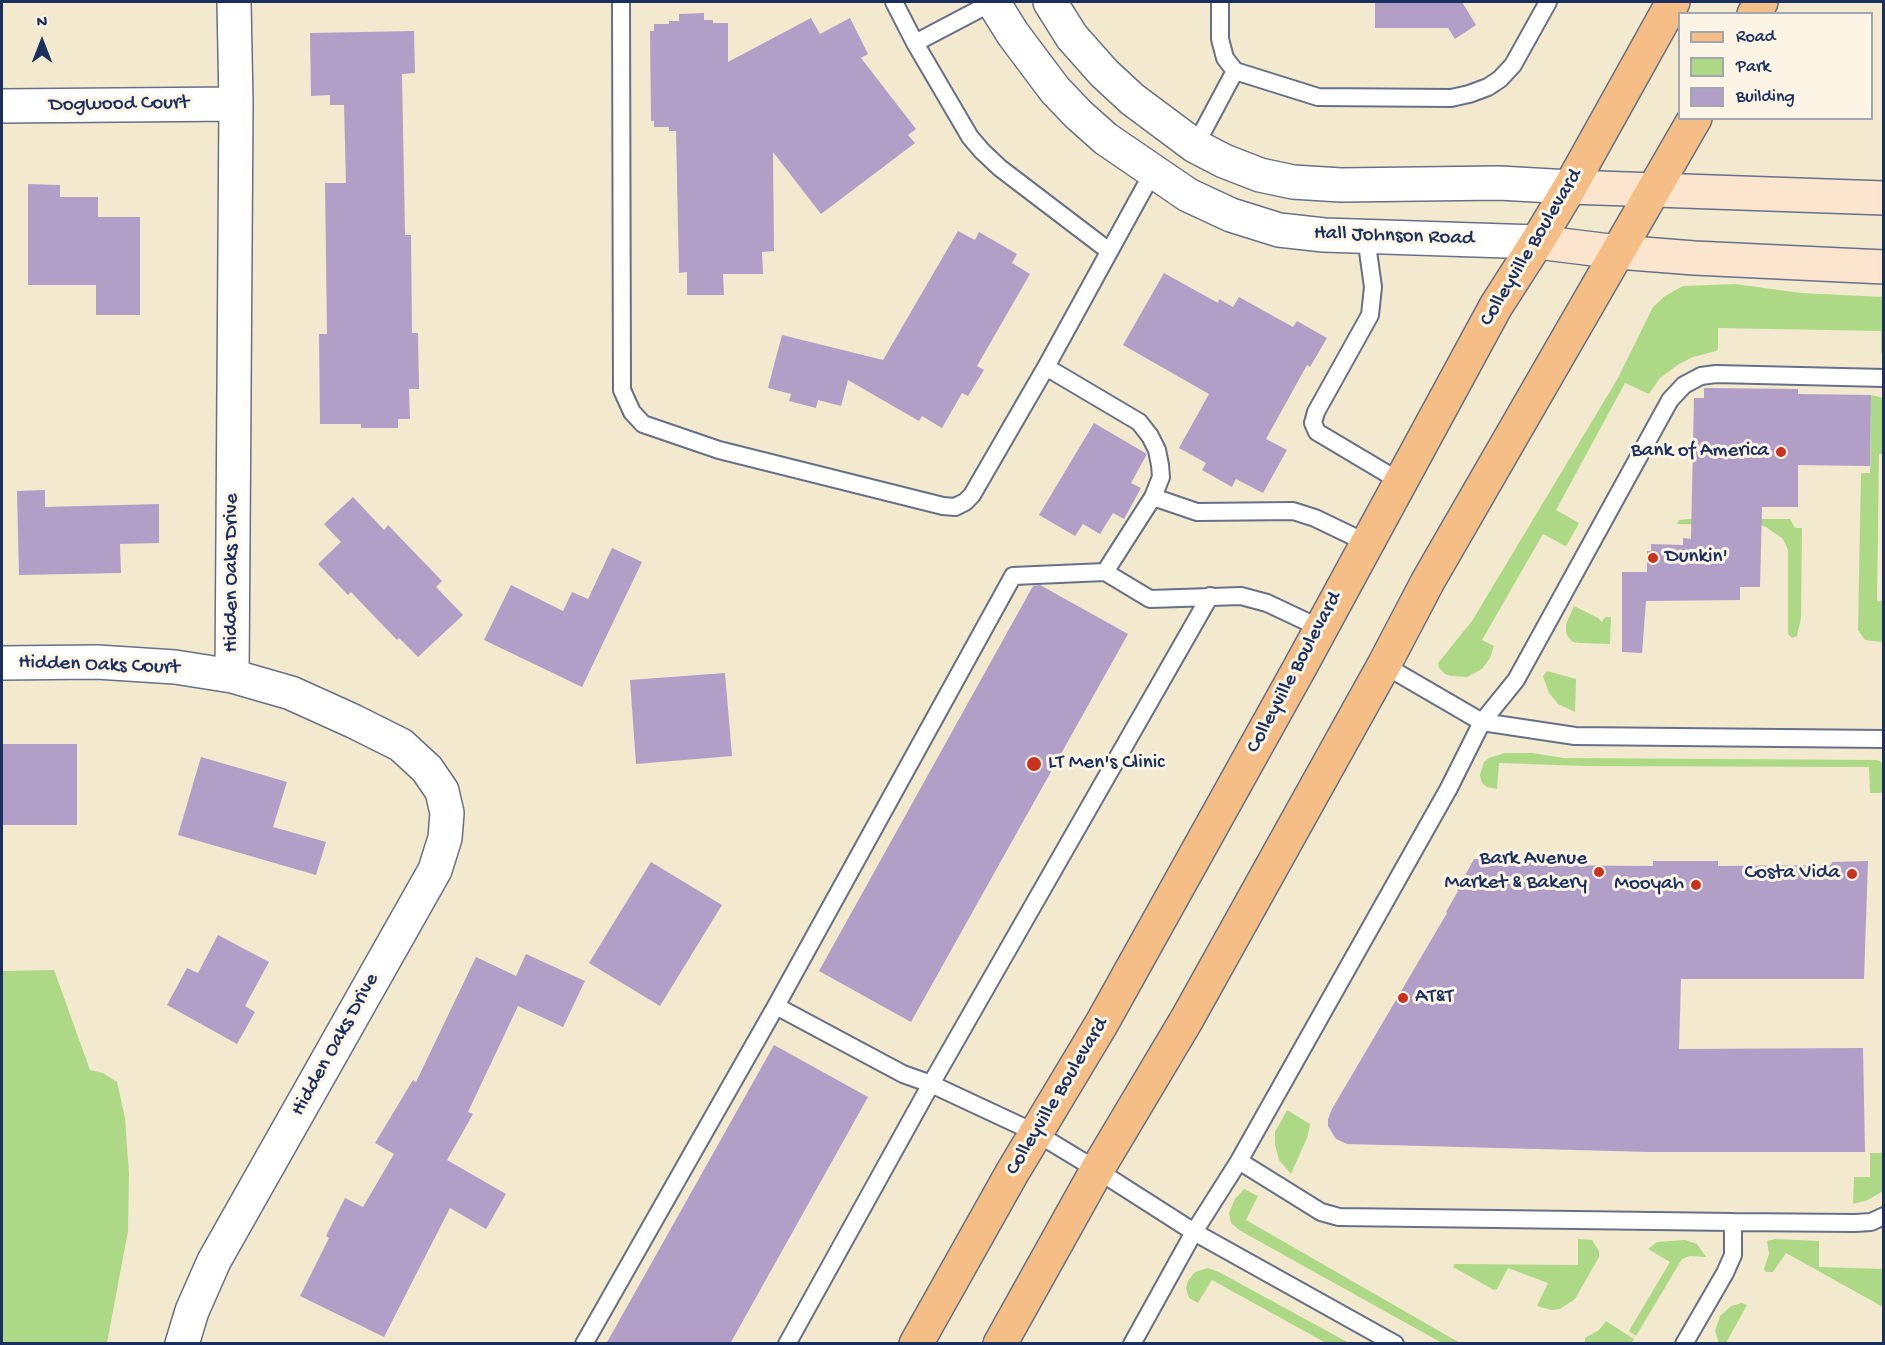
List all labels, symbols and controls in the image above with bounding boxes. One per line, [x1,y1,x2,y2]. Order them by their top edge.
north arrow [12,12,72,72]
legend [1678,12,1873,120]
text: N [37,14,47,33]
text: Road [1736,27,1775,48]
text: Park [1736,57,1770,78]
text: Building [1736,87,1795,108]
street label: Dogwood Court [49,91,189,119]
street label: Colleyville Boulevard [1475,165,1589,331]
street label: Hall Johnson Road [1313,222,1475,252]
place label: Bank of America [1631,439,1769,465]
marker: Bank of America [1774,445,1788,459]
street label: Hidden Oaks Drive [220,493,246,653]
place label: Dunkin' [1665,545,1728,571]
marker: Dunkin' [1646,551,1660,565]
street label: Colleyville Boulevard [1242,588,1348,758]
street label: Hidden Oaks Court [18,651,180,681]
place label: LT Men's Clinic [1048,751,1164,777]
marker: LT Men's Clinic [1025,755,1043,773]
place label: Bark Avenue Market & Bakery [1445,847,1587,897]
place label: Costa Vida [1745,861,1840,887]
marker: Bark Avenue Market & Bakery [1592,865,1606,879]
marker: Costa Vida [1845,867,1859,881]
place label: Mooyah [1614,872,1684,898]
marker: Mooyah [1689,878,1703,892]
street label: Hidden Oaks Drive [286,969,386,1121]
place label: AT&T [1415,985,1453,1011]
marker: AT&T [1396,991,1410,1005]
street label: Colleyville Boulevard [1001,1014,1115,1180]

